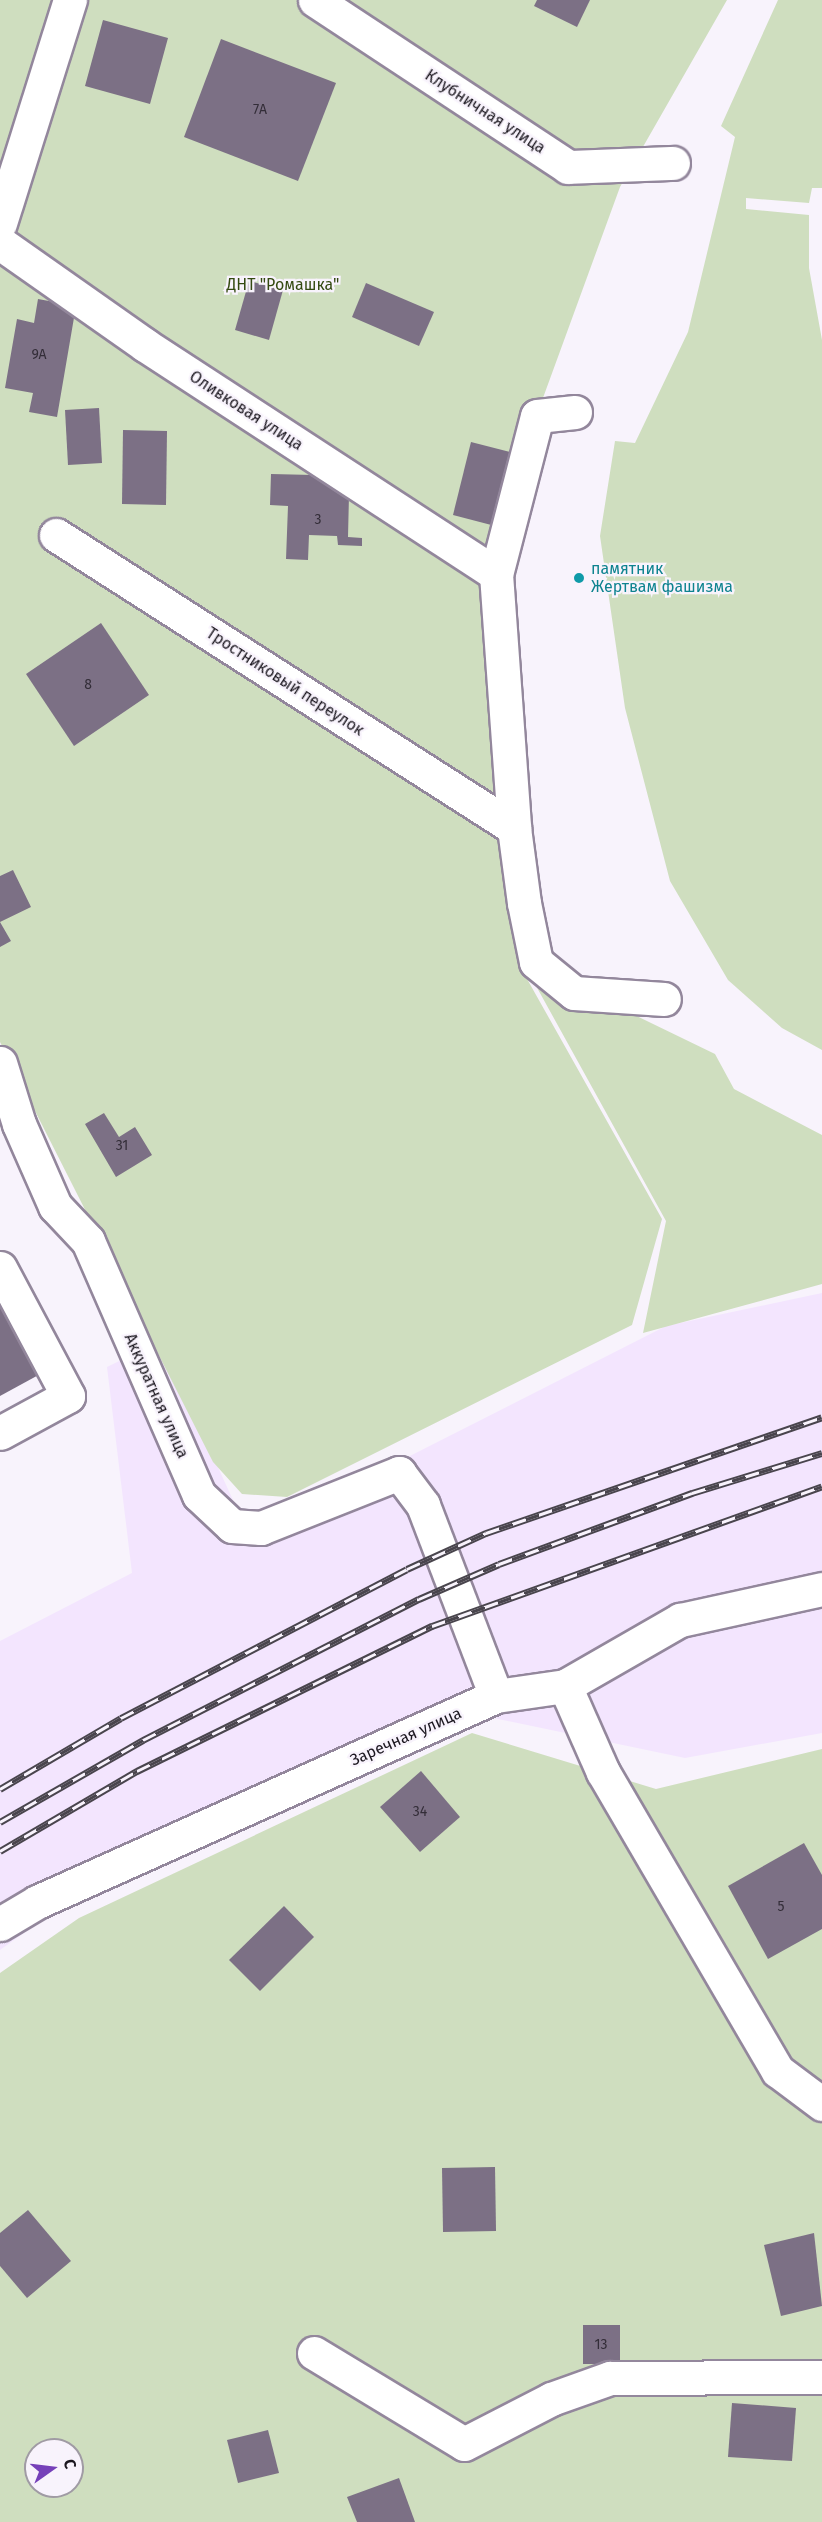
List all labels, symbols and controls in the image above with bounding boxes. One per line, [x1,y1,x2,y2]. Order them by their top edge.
street label: Клубничная улица [421,66,549,158]
house number: 7А [253,102,267,118]
park label: ДНТ "Ромашка" [227,275,339,295]
house number: 9А [31,347,47,363]
street label: Оливковая улица [186,367,306,455]
house number: 3 [315,512,321,528]
place label: памятник Жертвам фашизма [591,559,733,597]
marker: памятник Жертвам фашизма [572,571,586,585]
street label: Тростниковый переулок [203,624,367,740]
house number: 8 [84,677,92,693]
house number: 31 [116,1138,128,1154]
street label: Аккуратная улица [120,1331,192,1461]
street label: Заречная улица [347,1704,465,1770]
house number: 34 [413,1804,427,1820]
house number: 5 [777,1899,785,1915]
house number: 13 [594,2337,608,2353]
north arrow [24,2438,84,2498]
text: С [60,2457,80,2471]

